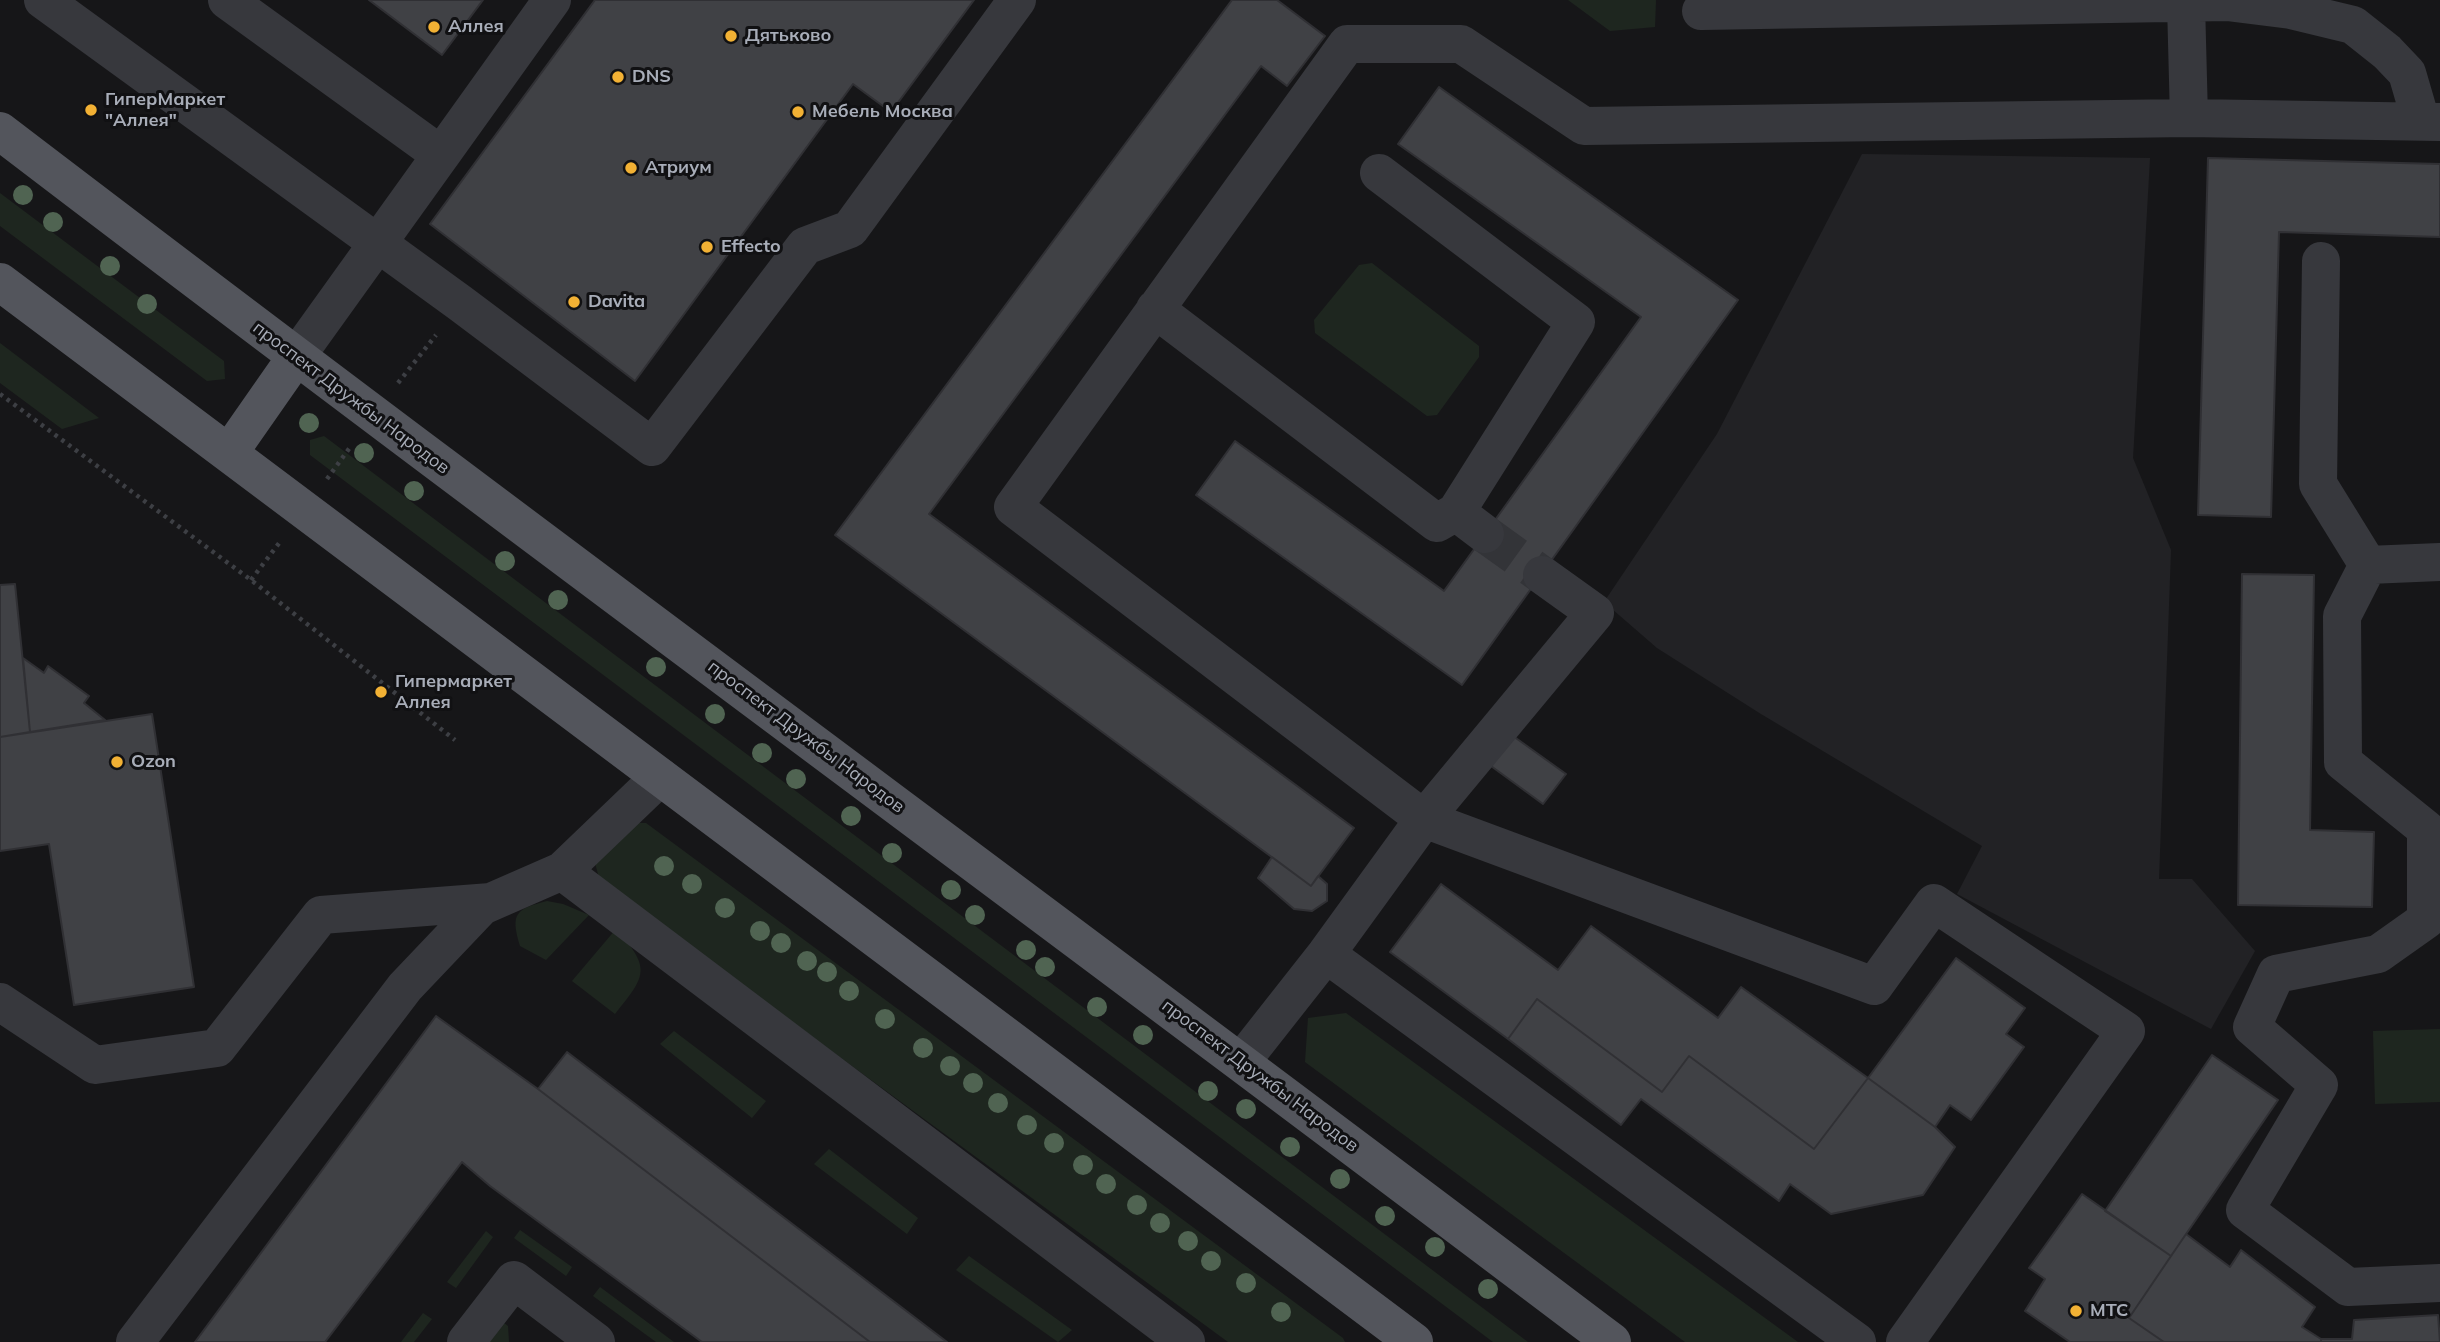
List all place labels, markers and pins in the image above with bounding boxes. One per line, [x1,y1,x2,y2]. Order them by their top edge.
place label: Аллея [448,16,504,38]
marker: Аллея [426,19,442,35]
place label: Дятьково [745,25,831,47]
marker: Дятьково [723,28,739,44]
place label: DNS [632,66,671,88]
marker: DNS [610,69,626,85]
place label: ГиперМаркет "Аллея" [105,89,225,132]
place label: Мебель Москва [812,101,953,123]
marker: ГиперМаркет "Аллея" [83,102,99,118]
marker: Мебель Москва [790,104,806,120]
place label: Атриум [645,157,712,179]
marker: Атриум [623,160,639,176]
place label: Effecto [721,236,781,258]
marker: Effecto [699,239,715,255]
place label: Davita [588,291,645,313]
marker: Davita [566,294,582,310]
place label: Гипермаркет Аллея [395,671,512,714]
marker: Гипермаркет Аллея [373,684,389,700]
place label: Ozon [131,751,176,773]
marker: Ozon [109,754,125,770]
place label: МТС [2090,1300,2128,1322]
marker: МТС [2068,1303,2084,1319]

